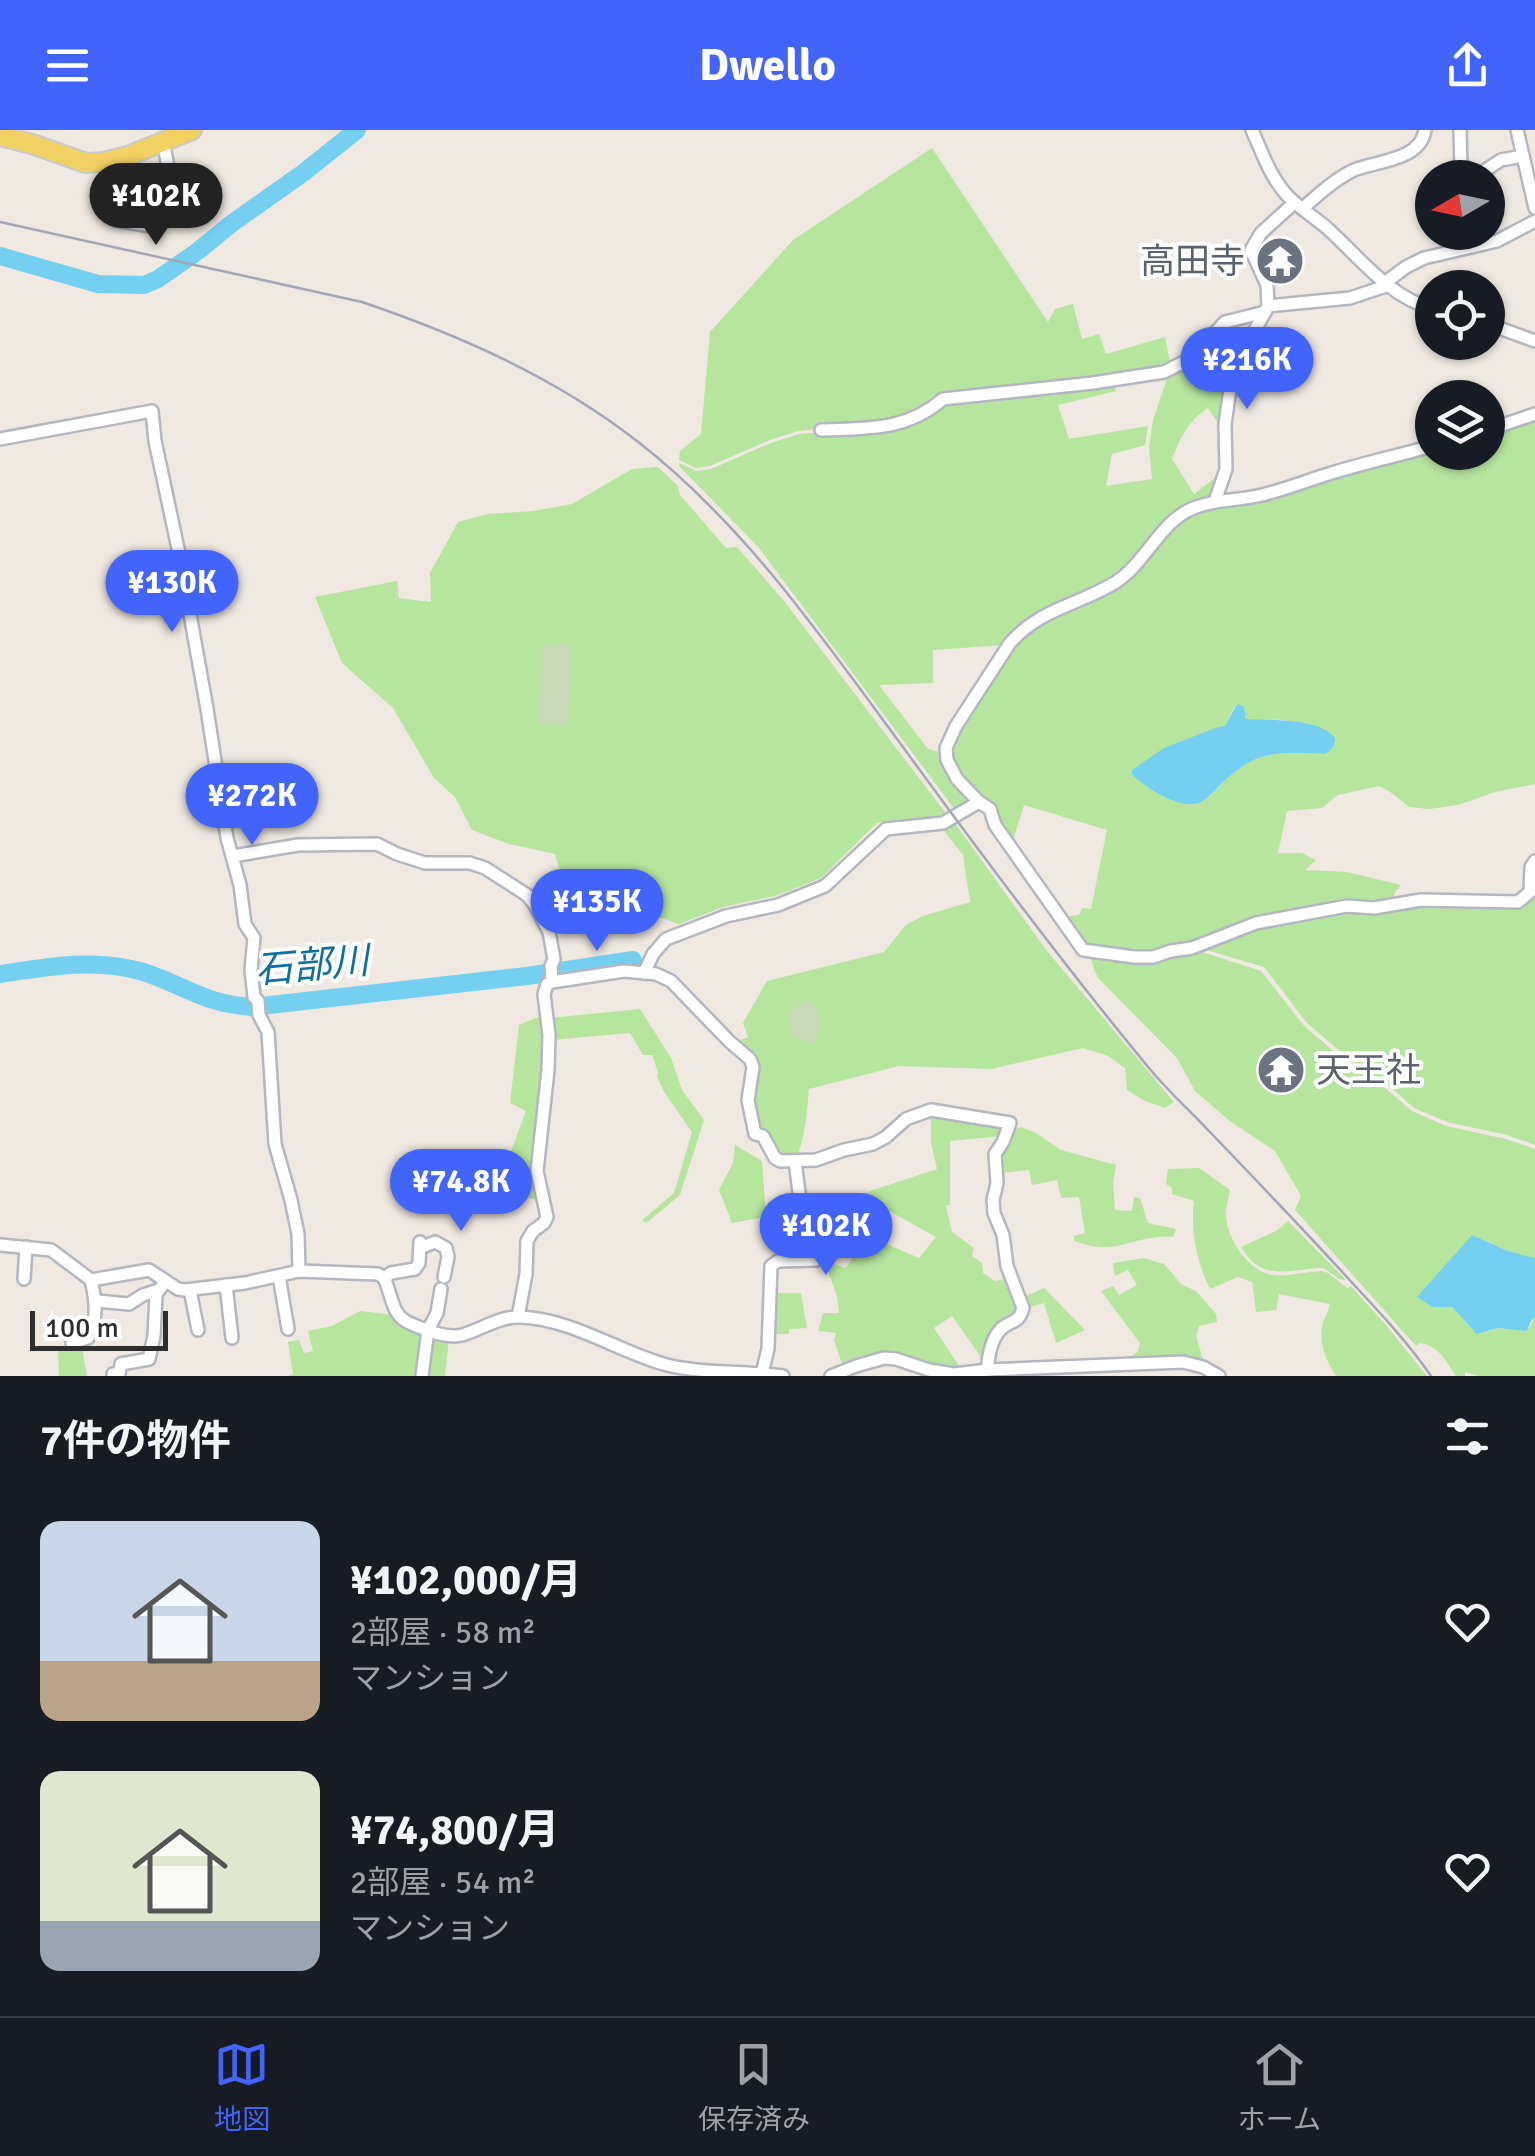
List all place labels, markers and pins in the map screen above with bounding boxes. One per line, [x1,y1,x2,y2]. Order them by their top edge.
pin: ¥102K [86,163,226,248]
temple icon: 高田寺 [1254,235,1306,287]
place label: 高田寺 [1140,240,1245,283]
pin: ¥216K [1177,327,1317,412]
pin: ¥130K [102,550,242,635]
pin: ¥272K [182,763,322,848]
pin: ¥135K [527,869,667,954]
temple icon: 天王社 [1255,1044,1307,1096]
place label: 天王社 [1316,1049,1421,1092]
pin: ¥74.8K [380,1149,542,1234]
pin: ¥102K [756,1193,896,1278]

